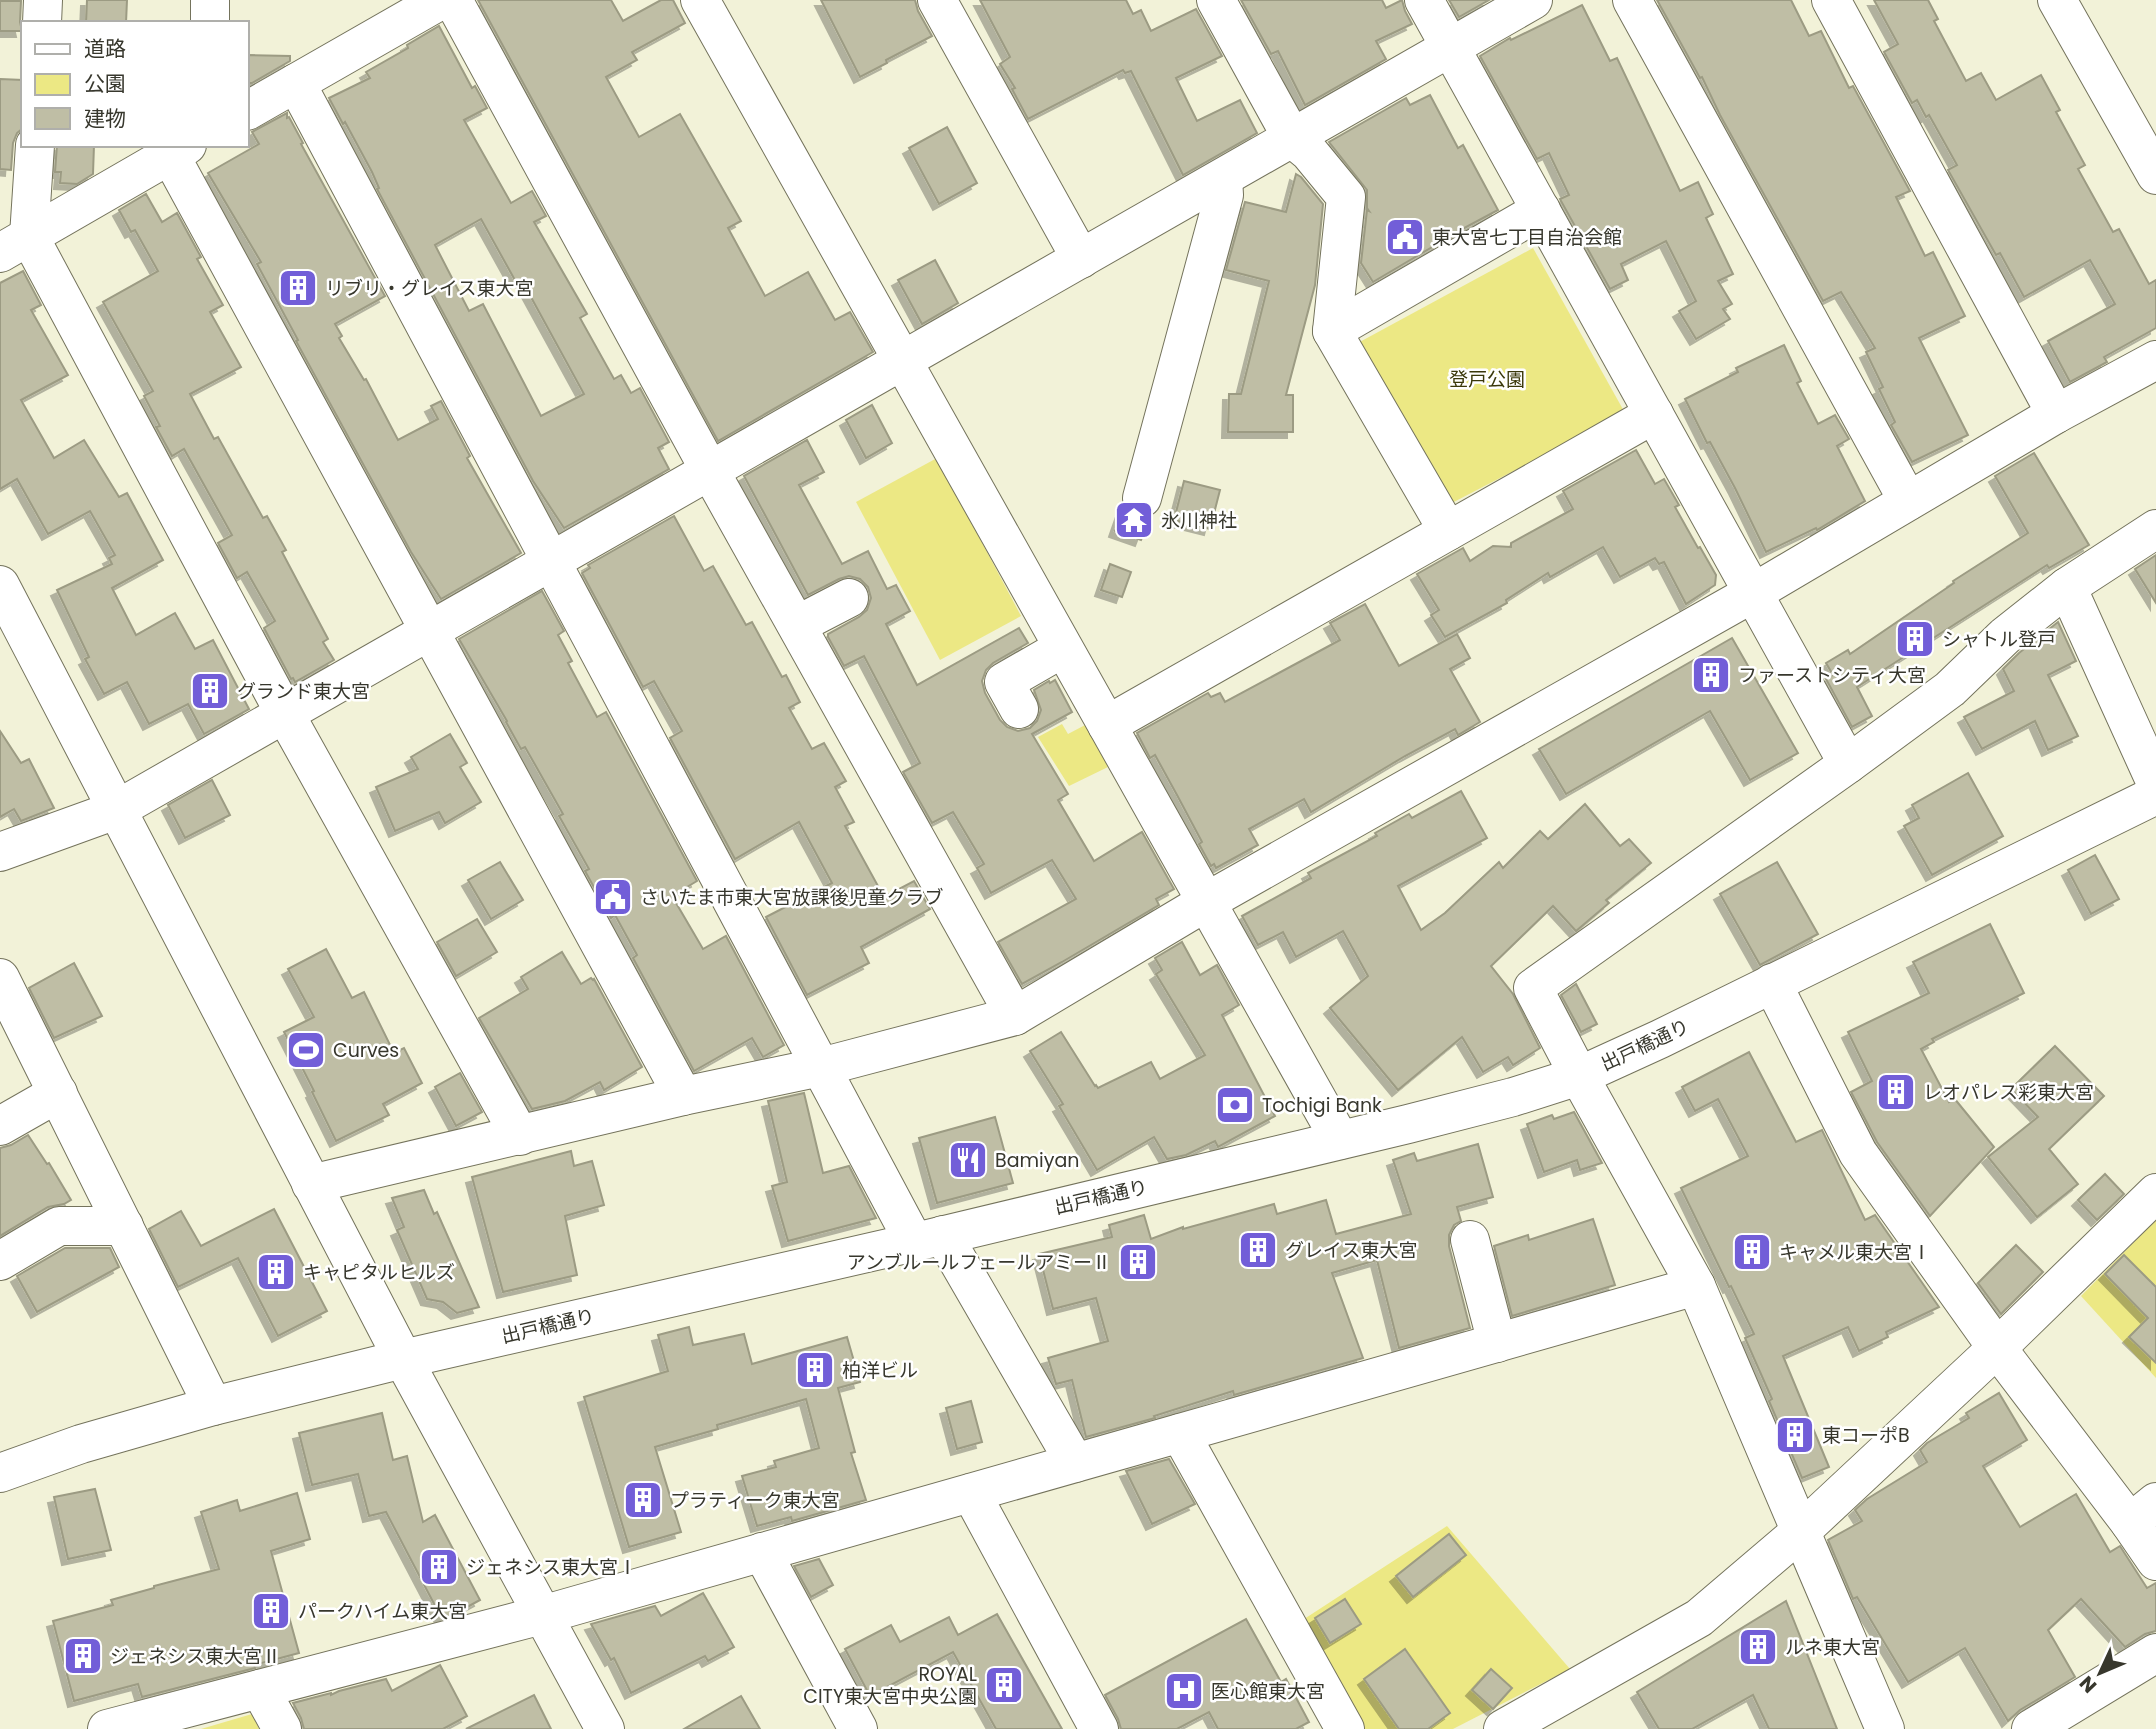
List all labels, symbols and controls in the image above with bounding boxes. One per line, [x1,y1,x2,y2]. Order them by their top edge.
legend [21,21,248,147]
text: 道路 [84,34,126,63]
text: 公園 [84,69,126,98]
text: 建物 [84,104,126,133]
public building icon: 東大宮七丁目自治会館 [1384,216,1426,258]
place label: 東大宮七丁目自治会館 [1432,224,1622,251]
building icon: リブリ・グレイス東大宮 [277,267,319,309]
place label: リブリ・グレイス東大宮 [325,275,533,302]
park label: 登戸公園 [1449,366,1525,393]
temple icon: 氷川神社 [1113,499,1155,541]
place label: 氷川神社 [1161,507,1237,534]
building icon: シャトル登戸 [1894,618,1936,660]
place label: シャトル登戸 [1942,626,2056,653]
building icon: ファーストシティ大宮 [1690,654,1732,696]
place label: ファーストシティ大宮 [1738,662,1926,689]
building icon: グランド東大宮 [189,670,231,712]
place label: グランド東大宮 [237,678,370,705]
public building icon: さいたま市東大宮放課後児童クラブ [592,876,634,918]
place label: さいたま市東大宮放課後児童クラブ [640,884,943,911]
street label: 出戸橋通り [1596,1013,1694,1077]
sports icon: Curves [285,1029,327,1071]
place label: Curves [333,1037,399,1064]
building icon: レオパレス彩東大宮 [1875,1071,1917,1113]
place label: レオパレス彩東大宮 [1923,1079,2094,1106]
bank icon: Tochigi Bank [1214,1084,1256,1126]
place label: Tochigi Bank [1262,1092,1382,1119]
restaurant icon: Bamiyan [947,1139,989,1181]
place label: Bamiyan [995,1147,1079,1174]
street label: 出戸橋通り [1052,1173,1150,1221]
building icon: グレイス東大宮 [1237,1229,1279,1271]
building icon: キャメル東大宮Ⅰ [1731,1231,1773,1273]
place label: グレイス東大宮 [1285,1237,1417,1264]
place label: キャメル東大宮Ⅰ [1779,1239,1931,1266]
building icon: アンブルールフェールアミーⅡ [1117,1241,1159,1283]
place label: アンブルールフェールアミーⅡ [847,1249,1111,1276]
building icon: キャピタルヒルズ [255,1251,297,1293]
place label: キャピタルヒルズ [303,1259,455,1286]
street label: 出戸橋通り [499,1302,597,1350]
building icon: 柏洋ビル [794,1349,836,1391]
place label: 柏洋ビル [842,1357,918,1384]
building icon: 東コーポB [1774,1414,1816,1456]
place label: 東コーポB [1822,1422,1910,1449]
building icon: プラティーク東大宮 [622,1479,664,1521]
place label: プラティーク東大宮 [670,1487,840,1514]
building icon: ジェネシス東大宮Ⅰ [418,1546,460,1588]
place label: ジェネシス東大宮Ⅰ [466,1554,637,1581]
building icon: パークハイム東大宮 [250,1590,292,1632]
place label: パークハイム東大宮 [298,1598,467,1625]
building icon: ルネ東大宮 [1737,1626,1779,1668]
place label: ルネ東大宮 [1785,1634,1880,1661]
building icon: ジェネシス東大宮Ⅱ [62,1635,104,1677]
north arrow [2065,1638,2135,1708]
place label: ジェネシス東大宮Ⅱ [110,1643,281,1670]
place label: ROYAL CITY東大宮中央公園 [803,1661,977,1710]
building icon: ROYAL CITY東大宮中央公園 [983,1664,1025,1706]
hospital icon: 医心館東大宮 [1163,1670,1205,1712]
text: N [2073,1670,2103,1699]
place label: 医心館東大宮 [1211,1678,1325,1705]

